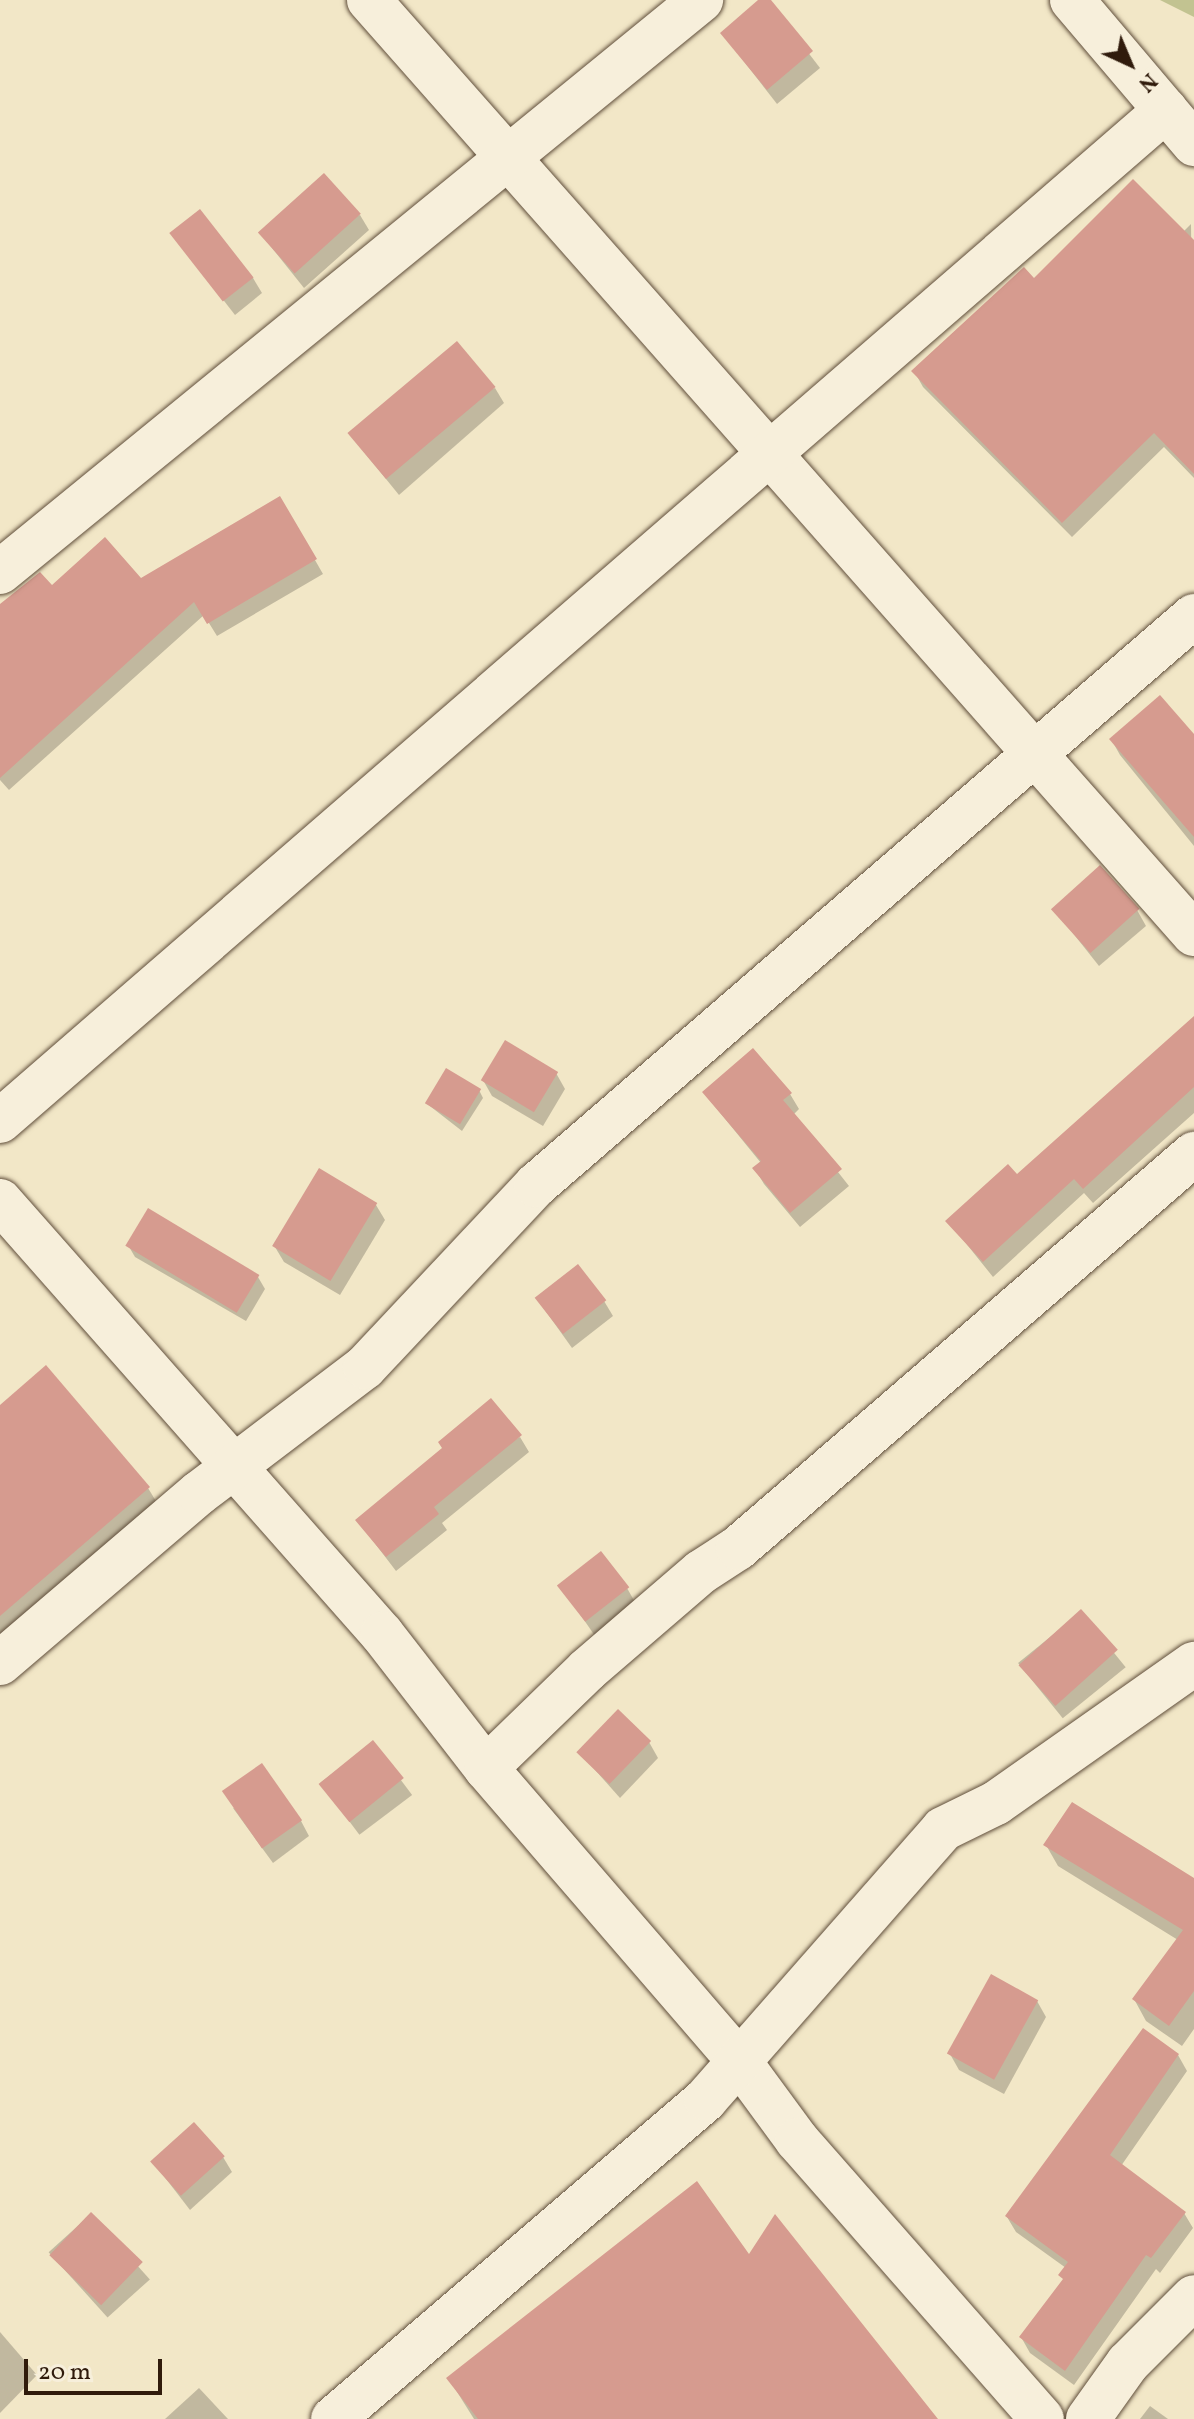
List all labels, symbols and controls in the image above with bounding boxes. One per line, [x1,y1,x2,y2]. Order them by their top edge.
north arrow [1090,24,1170,104]
text: N [1131,65,1164,98]
scale bar [28,2343,166,2393]
text: 20 m [38,2356,91,2390]

